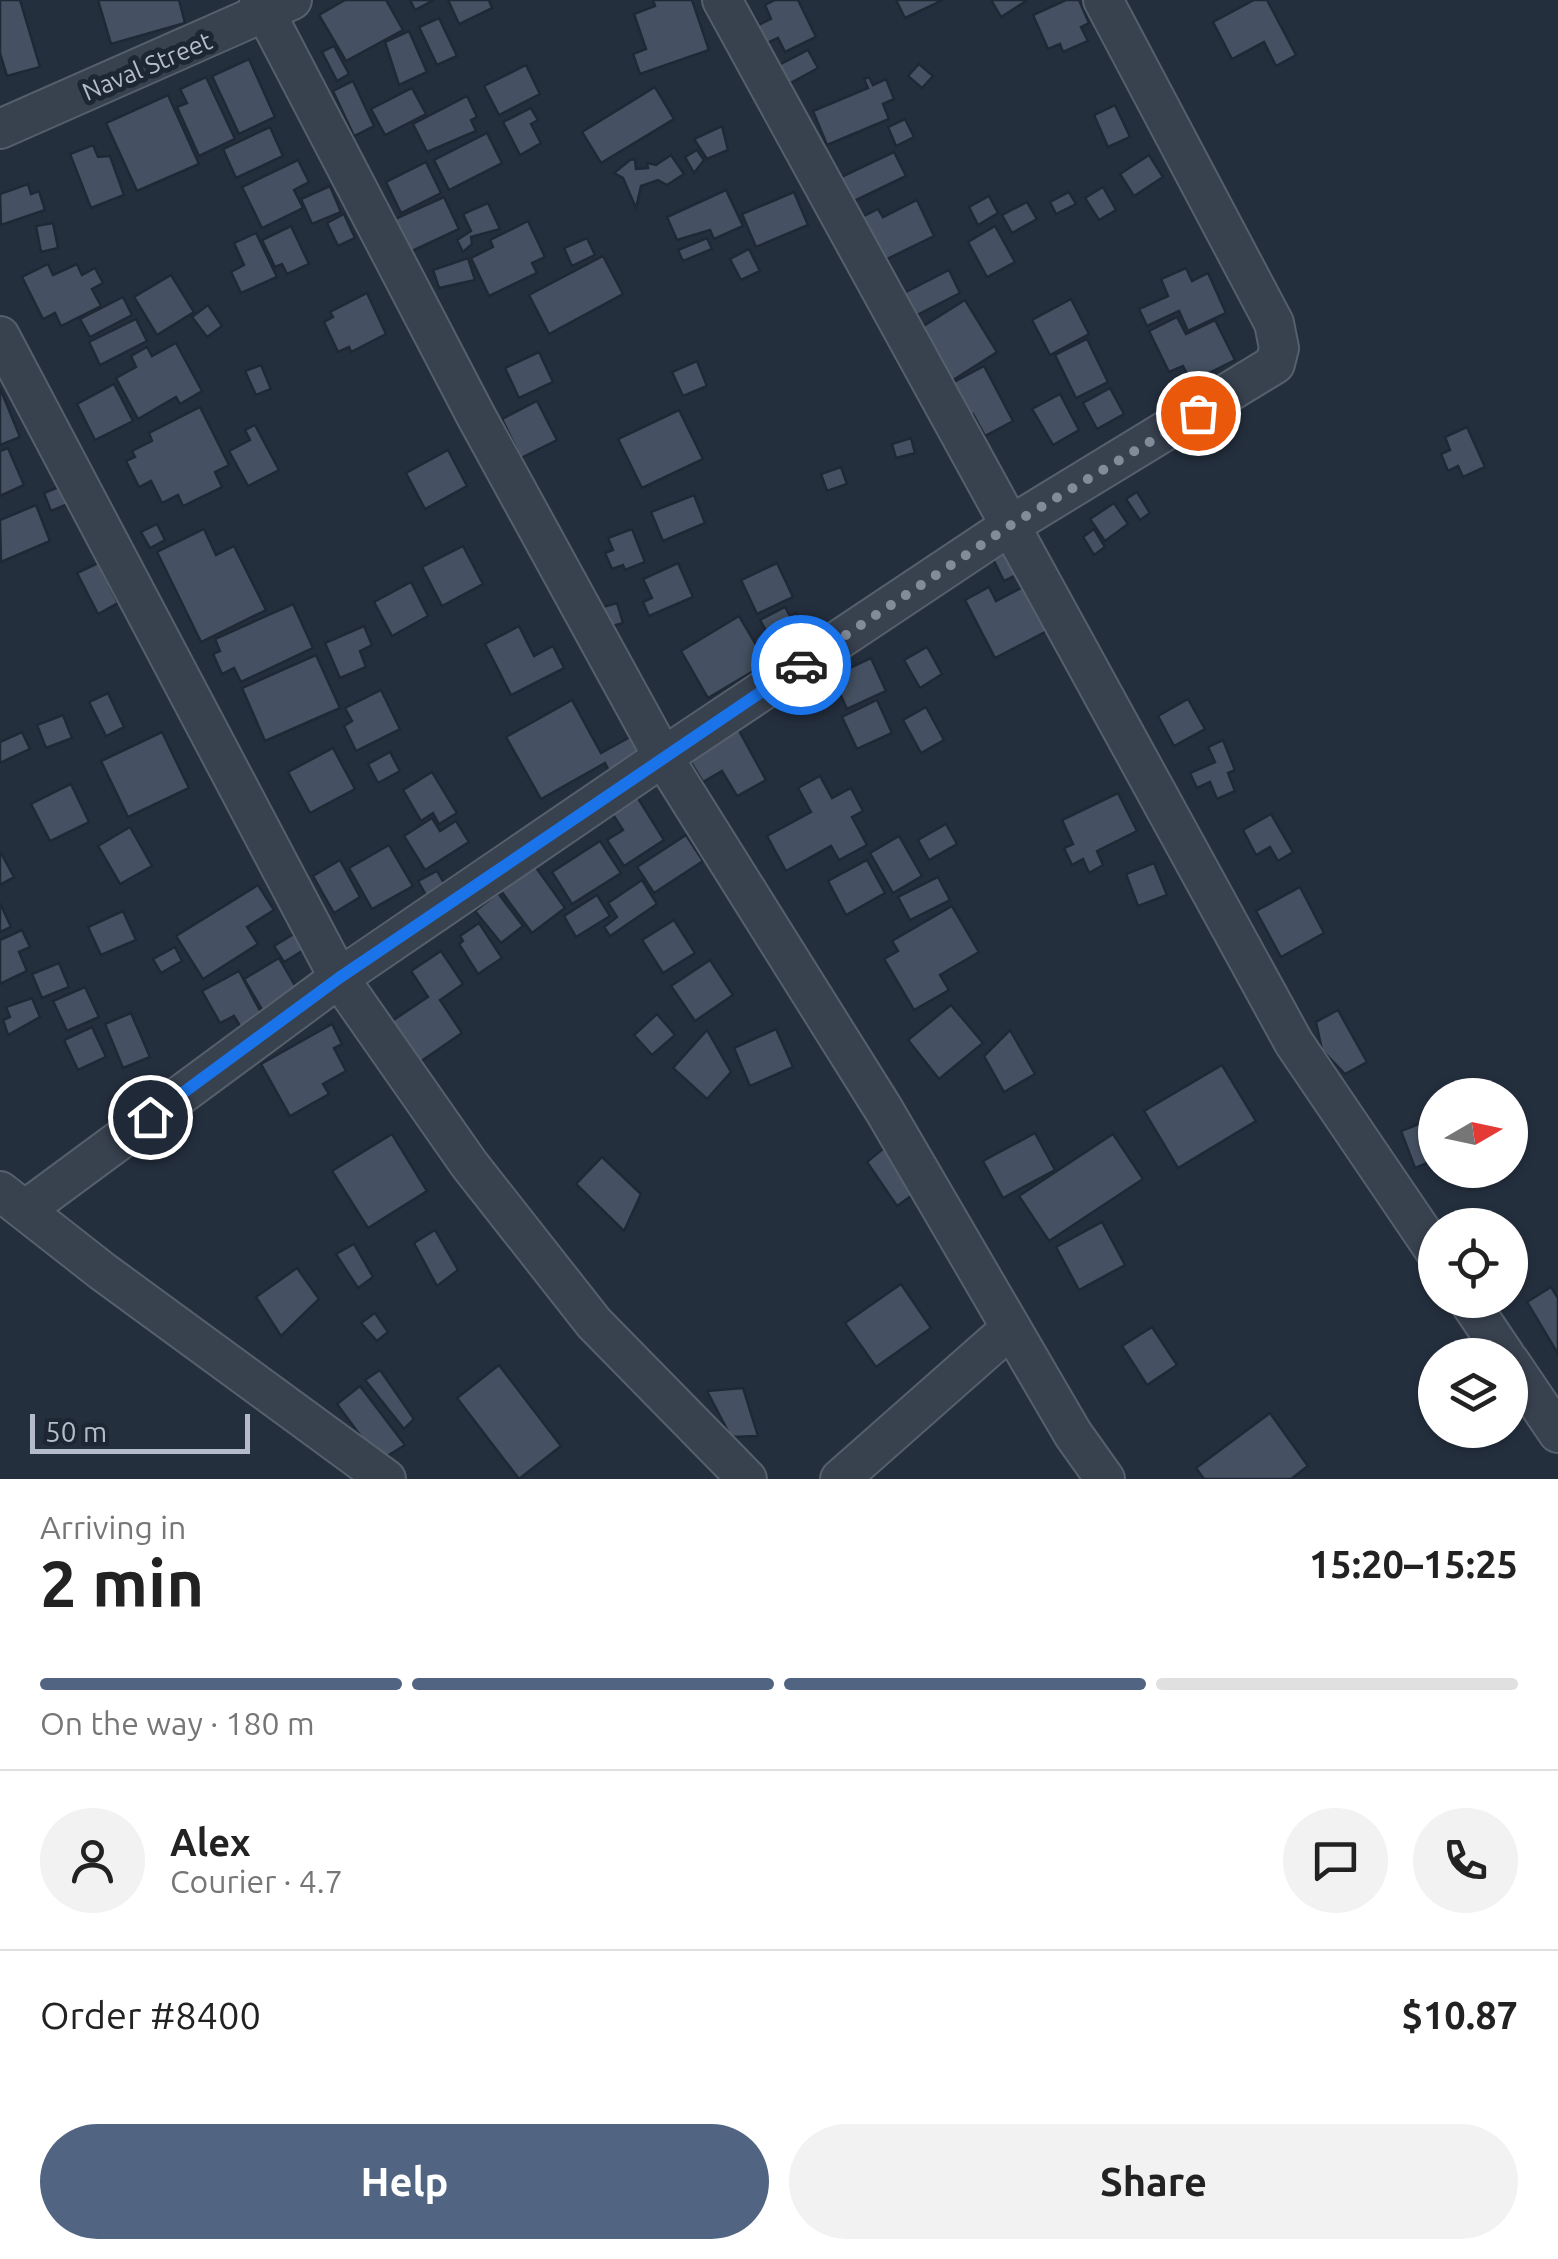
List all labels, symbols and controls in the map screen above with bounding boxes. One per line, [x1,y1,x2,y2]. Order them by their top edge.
street label: Naval Street [78,26,216,106]
pin [1156,371,1241,456]
icon: bag [1171,386,1226,441]
courier [751,615,851,715]
icon: car [774,638,829,693]
pin [108,1075,193,1160]
north arrow [1418,1078,1528,1188]
map controls [1418,1078,1528,1448]
icon: home [123,1090,178,1145]
button: locate [1418,1208,1528,1318]
button: layers [1418,1338,1528,1448]
scale bar [30,1409,250,1454]
text: 50 m [45,1416,107,1447]
text: Arriving in [40,1509,186,1545]
text: 15:20–15:25 [1309,1543,1518,1585]
text: 2 min [40,1546,204,1619]
text: On the way · 180 m [40,1705,315,1741]
button: person [40,1808,145,1913]
button: chat [1283,1808,1388,1913]
button: phone [1413,1808,1518,1913]
text: Alex [170,1821,251,1863]
text: Courier · 4.7 [170,1863,343,1899]
text: Order #8400 [40,1994,261,2036]
text: $10.87 [1401,1994,1518,2036]
button: Help [40,2124,769,2239]
button: Share [789,2124,1518,2239]

